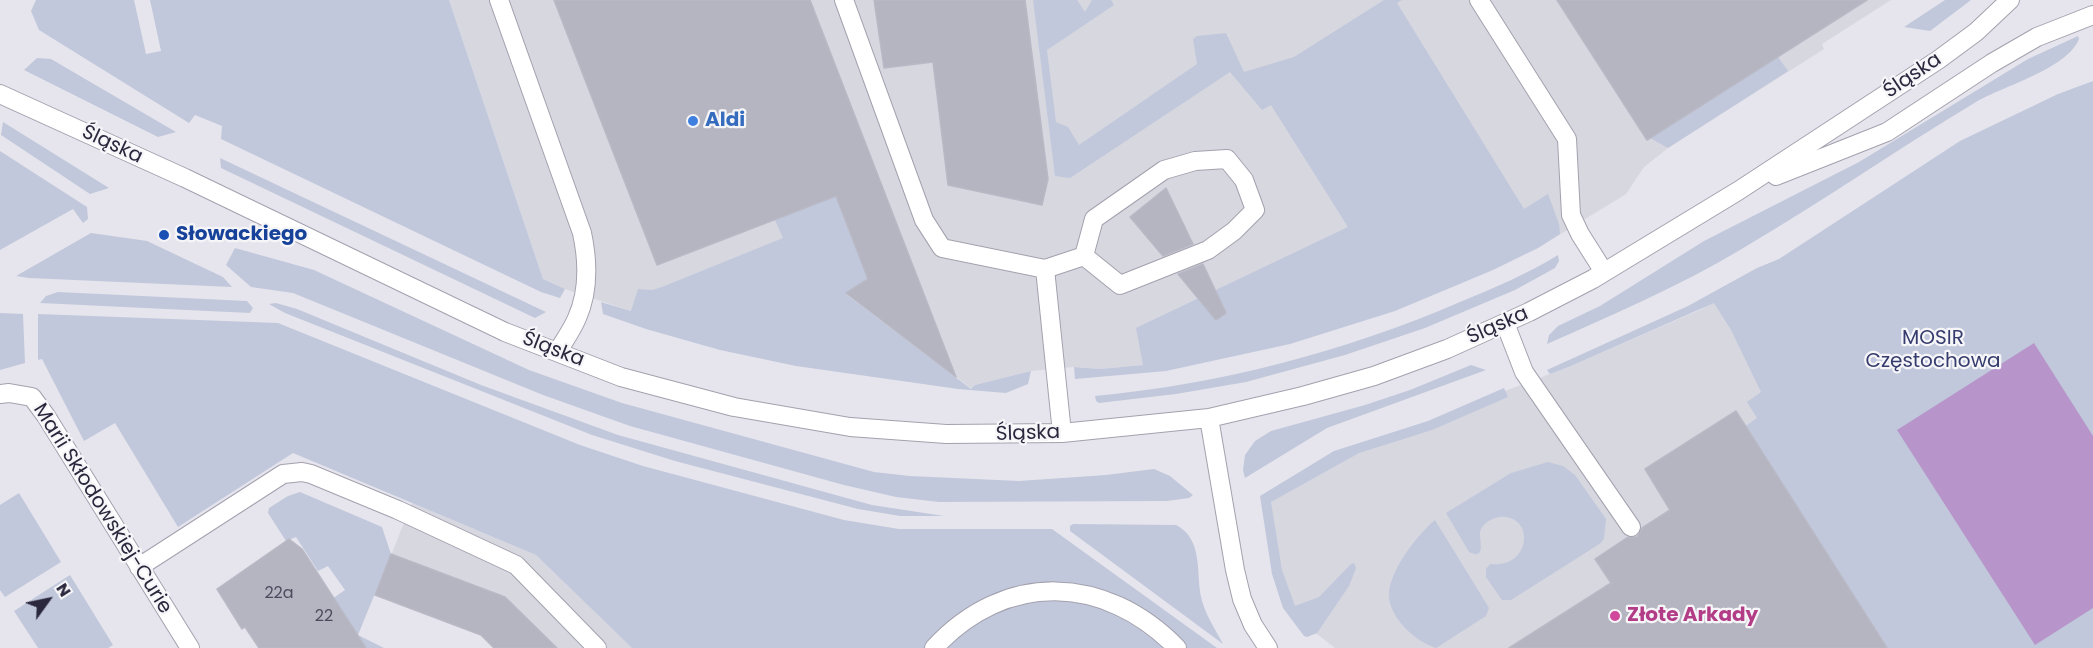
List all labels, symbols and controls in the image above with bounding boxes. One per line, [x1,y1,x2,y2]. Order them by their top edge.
street label: Śląska [1880,48,1946,104]
place label: Aldi [705,109,745,133]
marker: Aldi [686,114,700,128]
street label: Śląska [78,121,146,169]
place label: Słowackiego [176,223,307,247]
marker: Słowackiego [157,228,171,242]
street label: Śląska [1464,302,1532,350]
street label: Śląska [519,327,587,373]
park label: MOSIR Częstochowa [1865,327,2001,374]
street label: Marii Skłodowskiej-Curie [27,400,177,618]
street label: Śląska [995,421,1061,447]
north arrow [18,570,78,630]
text: N [51,579,76,601]
house number: 22a [264,584,294,604]
place label: Złote Arkady [1627,604,1758,628]
house number: 22 [315,607,333,627]
marker: Złote Arkady [1608,609,1622,623]

